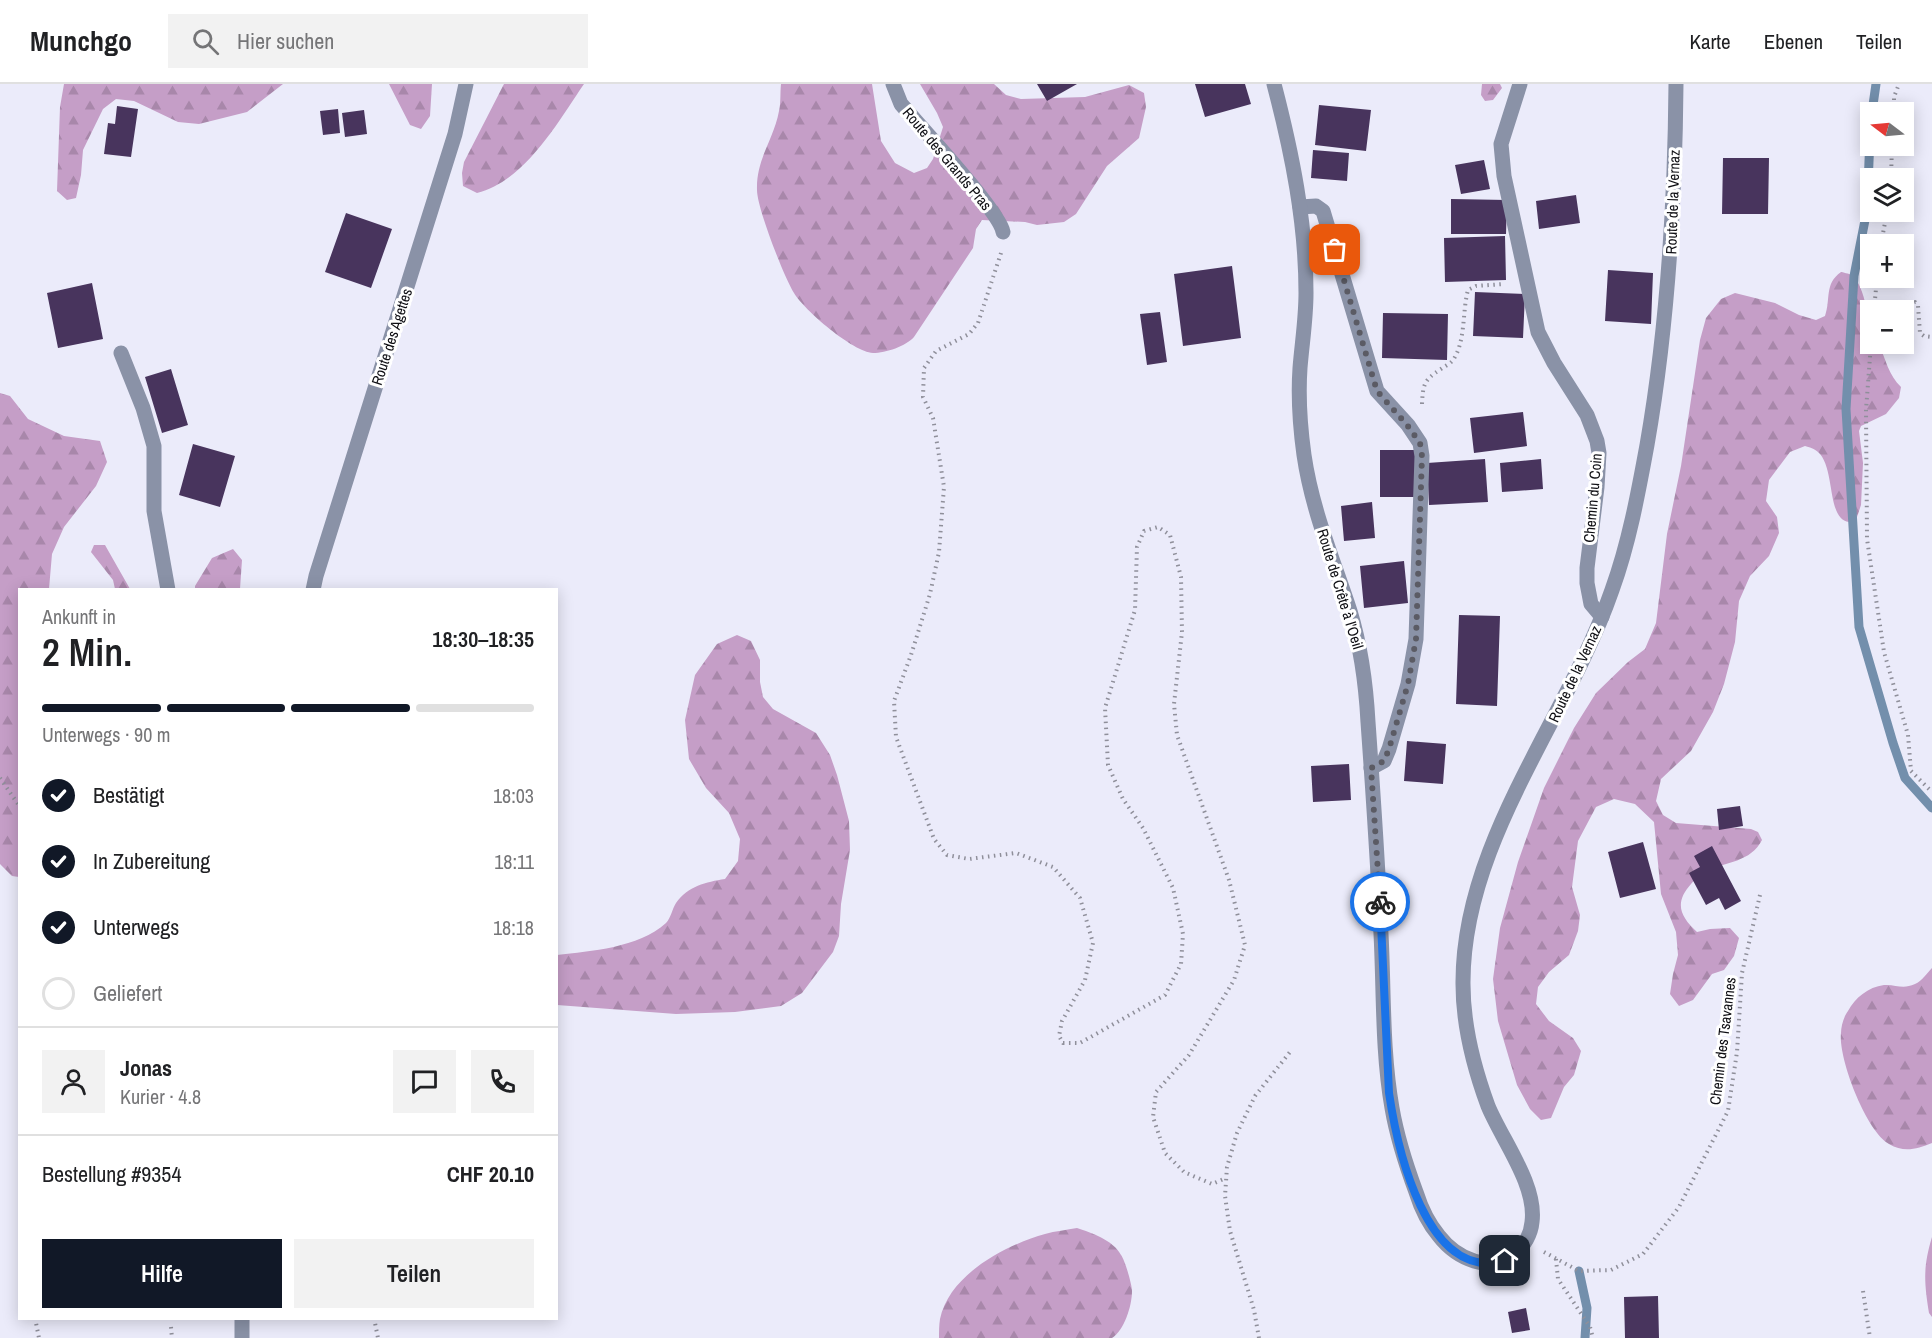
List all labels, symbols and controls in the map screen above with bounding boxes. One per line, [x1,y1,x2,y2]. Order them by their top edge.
search box [168,14,588,68]
text: Munchgo [30,22,132,60]
icon: search [189,25,222,58]
text: Hier suchen [237,26,334,56]
text: Karte [1690,27,1731,56]
text: Ebenen [1764,27,1823,56]
text: Teilen [1856,27,1902,56]
north arrow [1860,102,1914,156]
map controls [1860,102,1914,354]
street label: Route des Grands Pras [898,103,997,215]
street label: Route de la Vernaz [1660,149,1685,255]
button: layers [1860,168,1914,222]
pin [1309,224,1360,275]
icon: bag [1318,233,1351,266]
button: + [1860,234,1914,288]
street label: Route des Agettes [366,286,417,388]
button: − [1860,300,1914,354]
street label: Chemin du Coin [1578,452,1607,543]
street label: Route de Crête à l'Oeil [1312,526,1369,652]
text: Ankunft in [42,603,116,630]
street label: Route de la Vernaz [1543,622,1606,726]
text: 18:30–18:35 [432,624,534,654]
text: 2 Min. [42,626,132,678]
text: Unterwegs · 90 m [42,721,171,748]
icon: check [42,779,75,812]
text: Bestätigt [93,780,164,810]
text: 18:03 [493,782,534,809]
icon: check [42,845,75,878]
text: In Zubereitung [93,846,210,876]
text: 18:11 [494,848,534,875]
courier [1350,872,1410,932]
icon: bike [1364,886,1397,919]
icon: check [42,911,75,944]
text: Unterwegs [93,912,179,942]
text: 18:18 [493,914,534,941]
street label: Chemin des Tsavannes [1704,976,1741,1106]
text: Geliefert [93,978,162,1008]
button: person [42,1050,105,1113]
button: chat [393,1050,456,1113]
button: phone [471,1050,534,1113]
text: Jonas [120,1053,172,1083]
text: Kurier · 4.8 [120,1083,201,1110]
text: Bestellung #9354 [42,1159,181,1189]
text: CHF 20.10 [447,1159,534,1189]
pin [1479,1235,1530,1286]
button: Hilfe [42,1239,282,1308]
button: Teilen [294,1239,534,1308]
icon: home [1488,1244,1521,1277]

